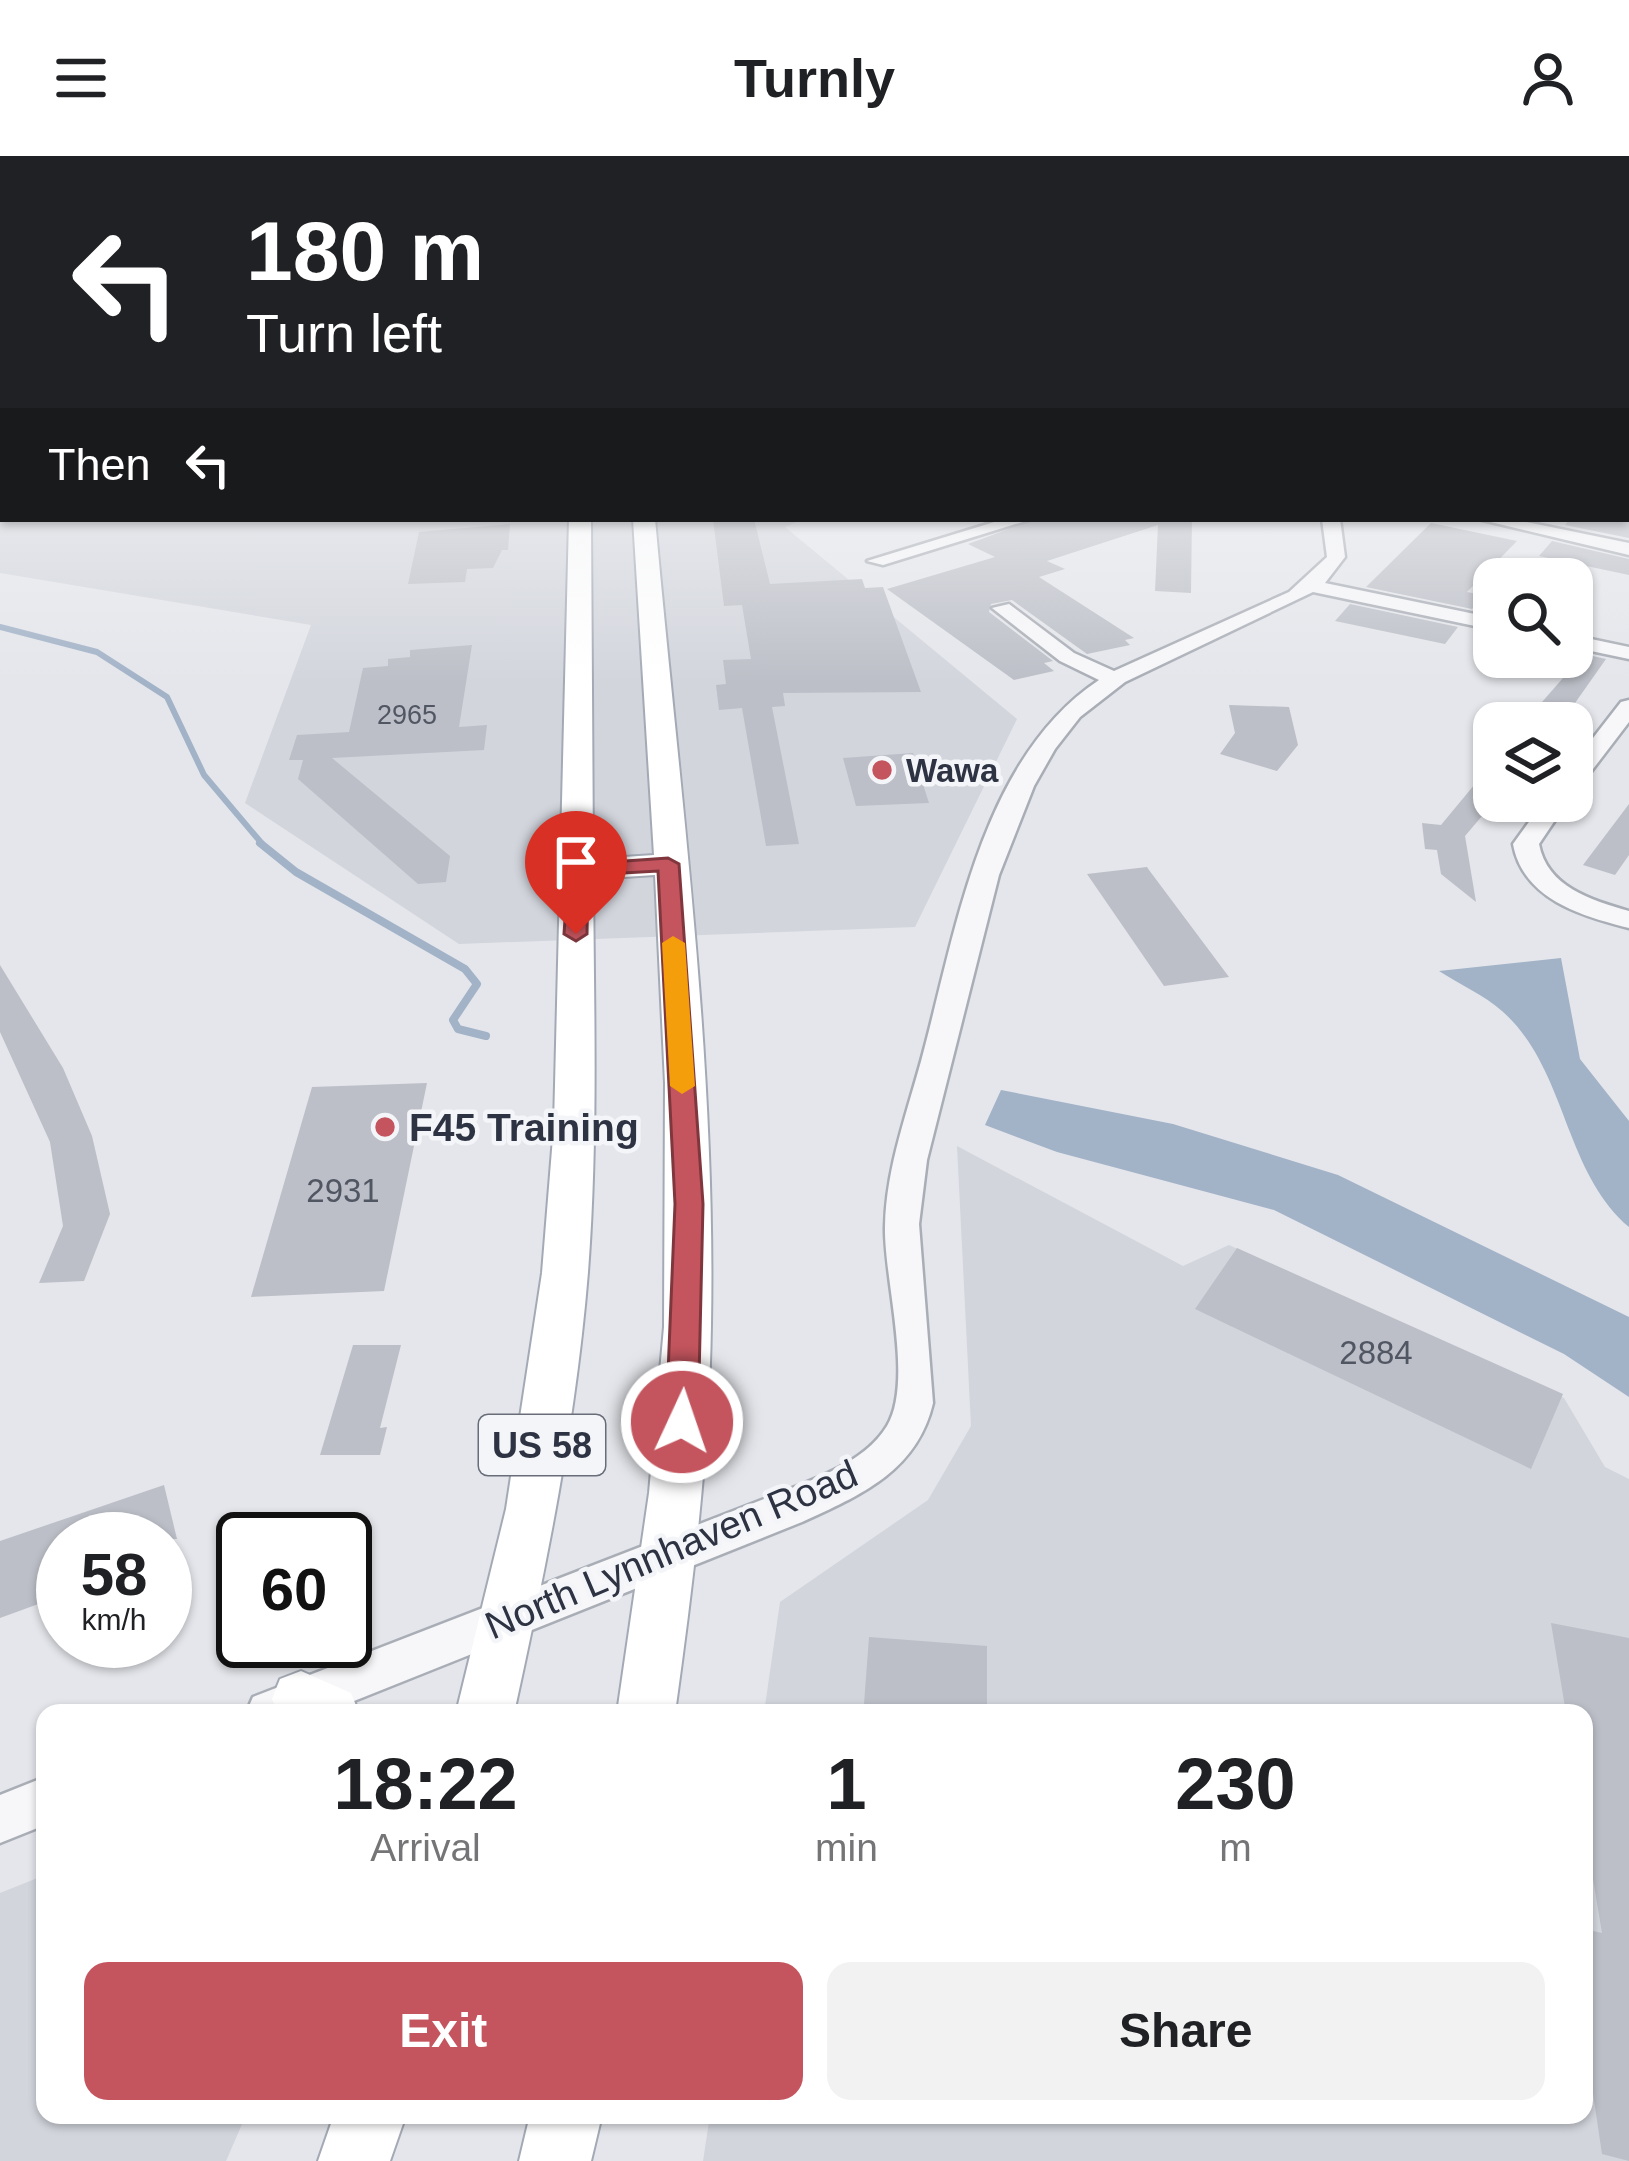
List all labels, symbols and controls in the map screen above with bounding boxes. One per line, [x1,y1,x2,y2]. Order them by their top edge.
icon: menu [48,45,114,111]
icon: person [1515,45,1581,111]
text: Turnly [734,48,895,108]
icon: left [48,204,204,360]
text: 180 m [246,204,484,298]
text: Turn left [246,303,442,363]
icon: left [175,432,241,498]
text: Then [48,439,151,490]
map controls [1473,558,1593,822]
button: search [1473,558,1593,678]
house number: 2965 [377,700,437,730]
button: layers [1473,702,1593,822]
place label: Wawa [906,752,999,789]
marker: Wawa [869,757,895,783]
pin [525,811,627,934]
icon: arrive [543,829,609,895]
place label: F45 Training [409,1106,639,1149]
marker: F45 Training [372,1114,398,1140]
house number: 2931 [306,1172,380,1209]
house number: 2884 [1339,1334,1413,1371]
position arrow [619,1359,745,1485]
road number: US 58 [479,1415,605,1475]
street label: North Lynnhaven Road [479,1452,864,1647]
speed limit sign: 60 [216,1512,372,1668]
text: 58 [81,1541,147,1608]
text: km/h [81,1603,147,1636]
text: 18:22 [333,1744,518,1824]
text: 1 [826,1744,867,1824]
text: 230 [1175,1744,1296,1824]
text: Arrival [370,1826,481,1869]
text: min [815,1826,878,1869]
text: m [1219,1826,1252,1869]
button: Exit [84,1962,803,2100]
button: Share [827,1962,1545,2100]

